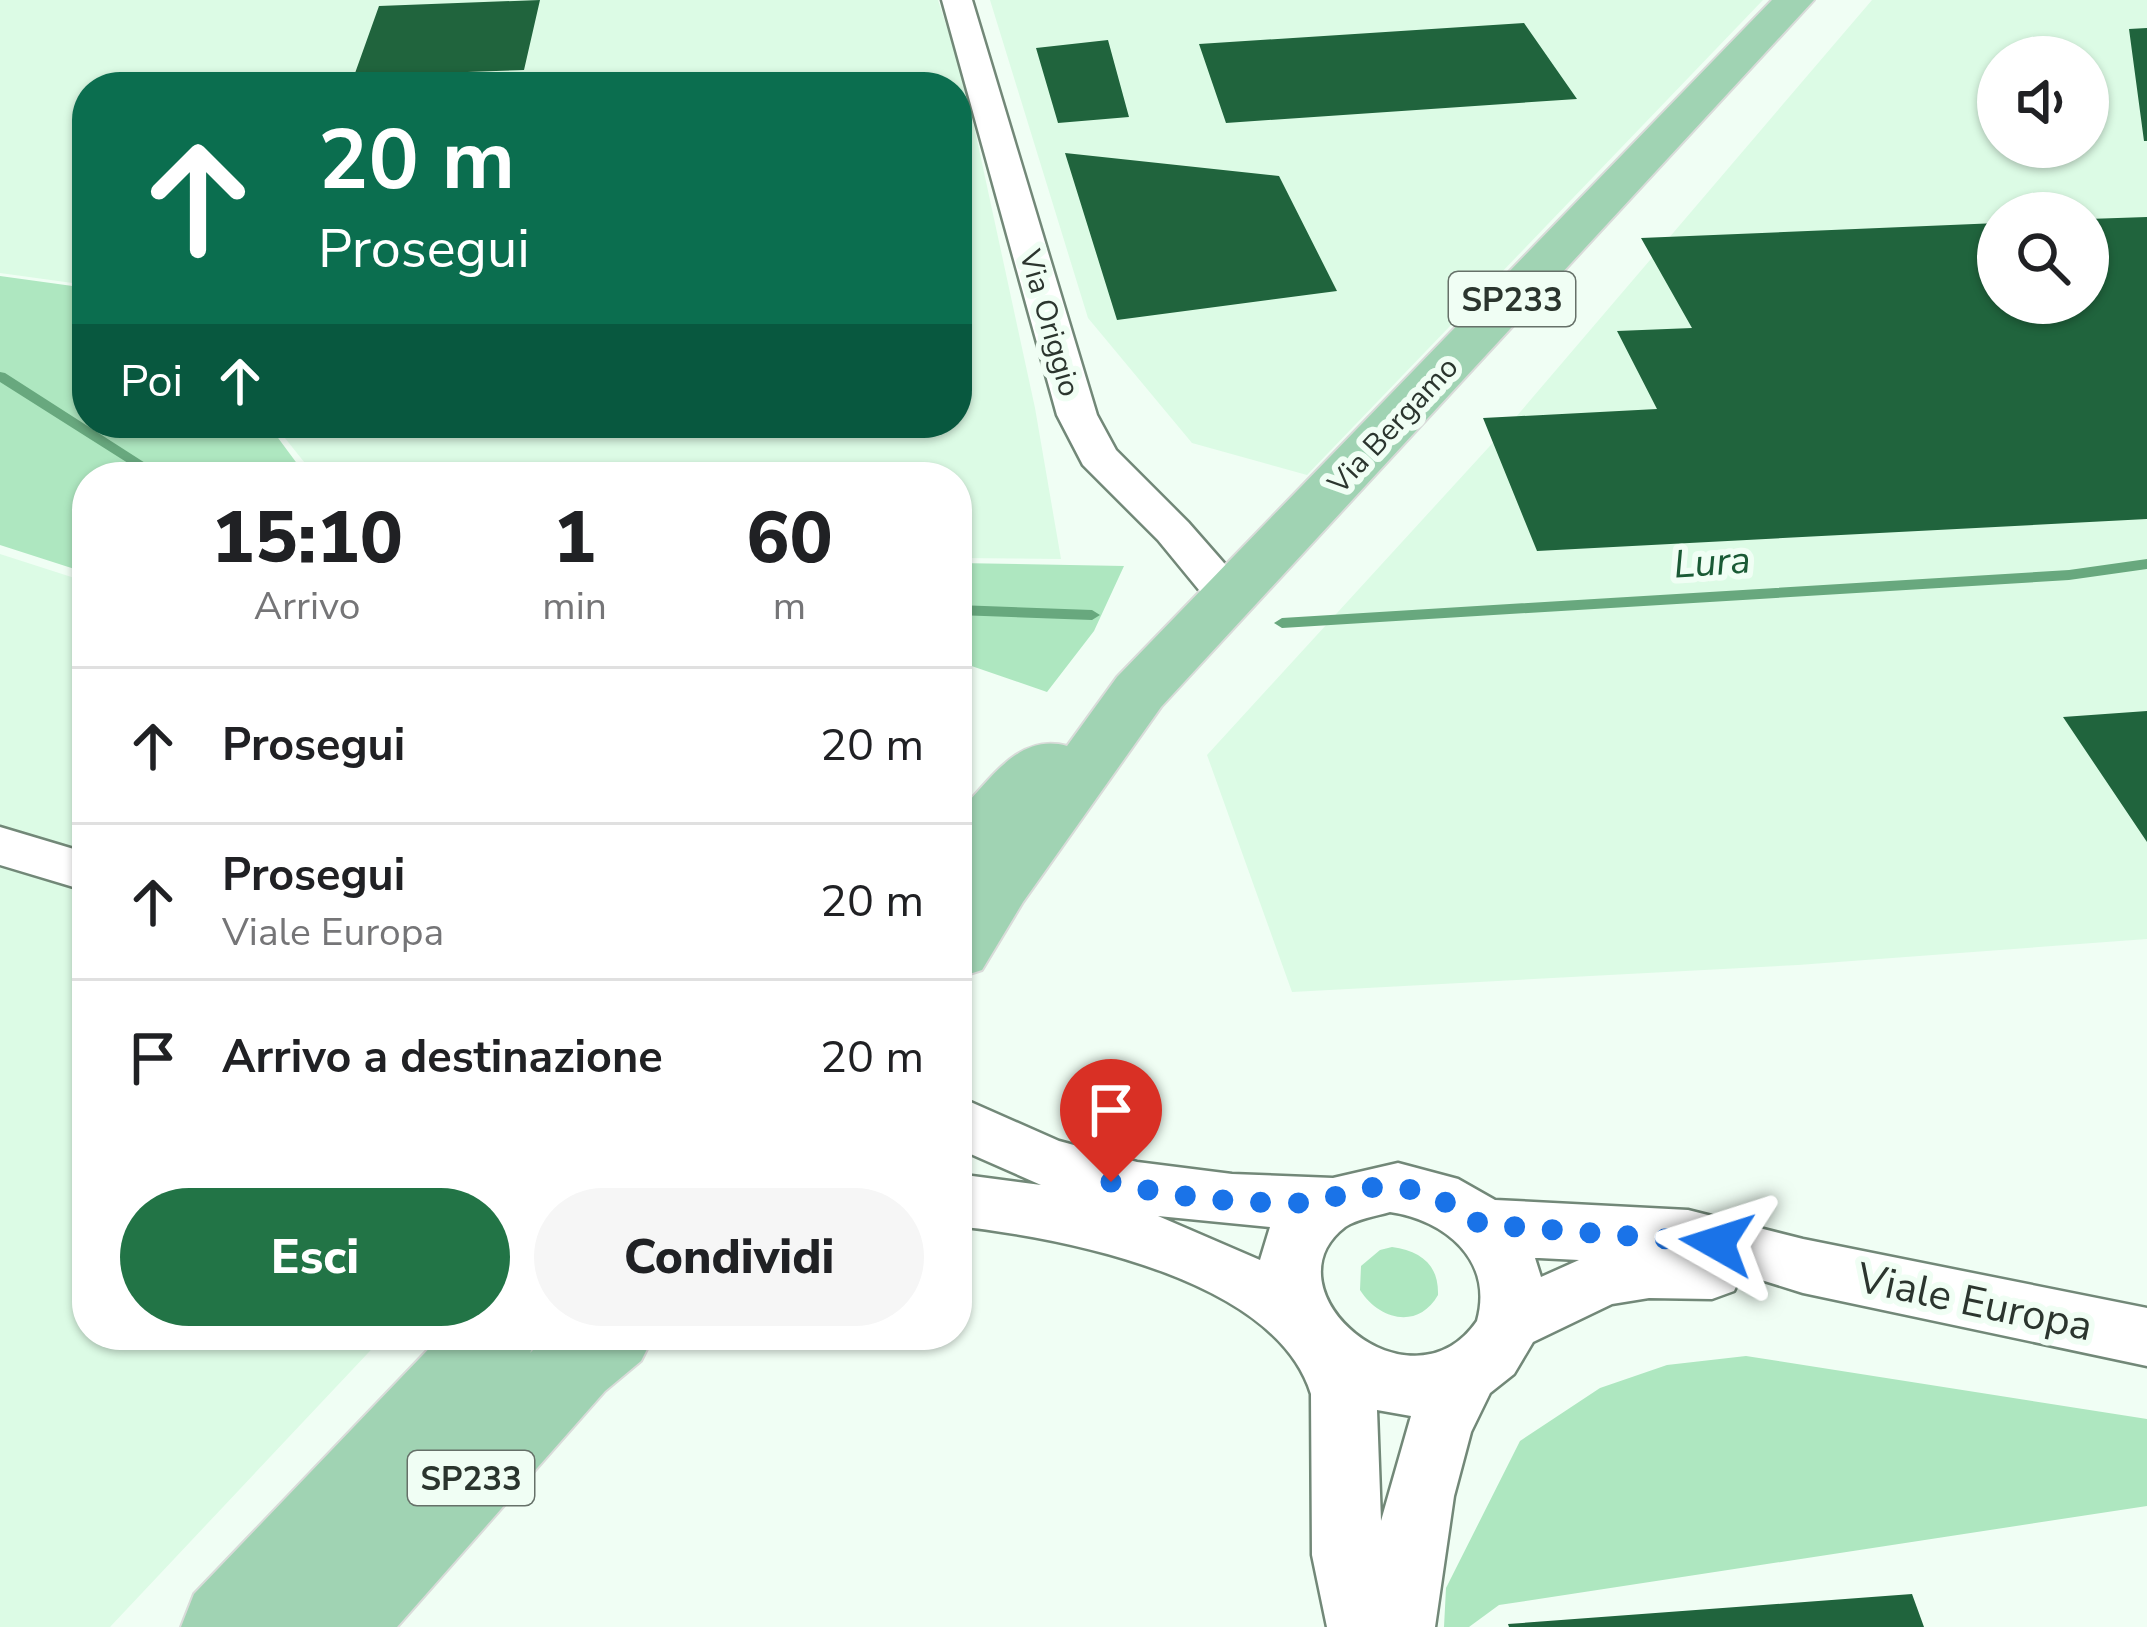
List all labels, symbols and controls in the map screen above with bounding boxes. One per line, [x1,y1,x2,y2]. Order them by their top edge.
map controls [1977,36,2109,324]
button: sound [1977,36,2109,168]
text: 20 m [318,103,515,218]
icon: ahead [120,120,276,276]
button: search [1977,192,2109,324]
text: Prosegui [318,212,530,286]
street label: Via Origgio [1009,244,1090,401]
road number: SP233 [1449,272,1575,326]
icon: ahead [207,348,273,414]
street label: Via Bergamo [1318,348,1468,504]
text: Poi [120,351,183,412]
text: 15:10 [211,489,403,587]
text: 1 [553,489,596,587]
text: 60 [746,489,833,587]
water label: Lura [1672,533,1752,592]
text: Arrivo [254,580,361,633]
text: min [542,580,607,633]
text: m [773,580,806,633]
icon: ahead [120,713,186,779]
text: Prosegui [222,715,405,776]
text: 20 m [820,715,924,776]
text: Prosegui [222,845,405,906]
icon: ahead [120,869,186,935]
text: 20 m [820,871,924,932]
text: Viale Europa [222,906,444,959]
icon: arrive [120,1025,186,1091]
text: Arrivo a destinazione [222,1027,663,1088]
text: 20 m [820,1027,924,1088]
pin [1060,1059,1162,1182]
icon: arrive [1078,1077,1144,1143]
position arrow [1654,1180,1780,1306]
button: Esci [120,1188,510,1326]
button: Condividi [534,1188,924,1326]
street label: Viale Europa [1851,1250,2098,1355]
road number: SP233 [408,1451,534,1505]

